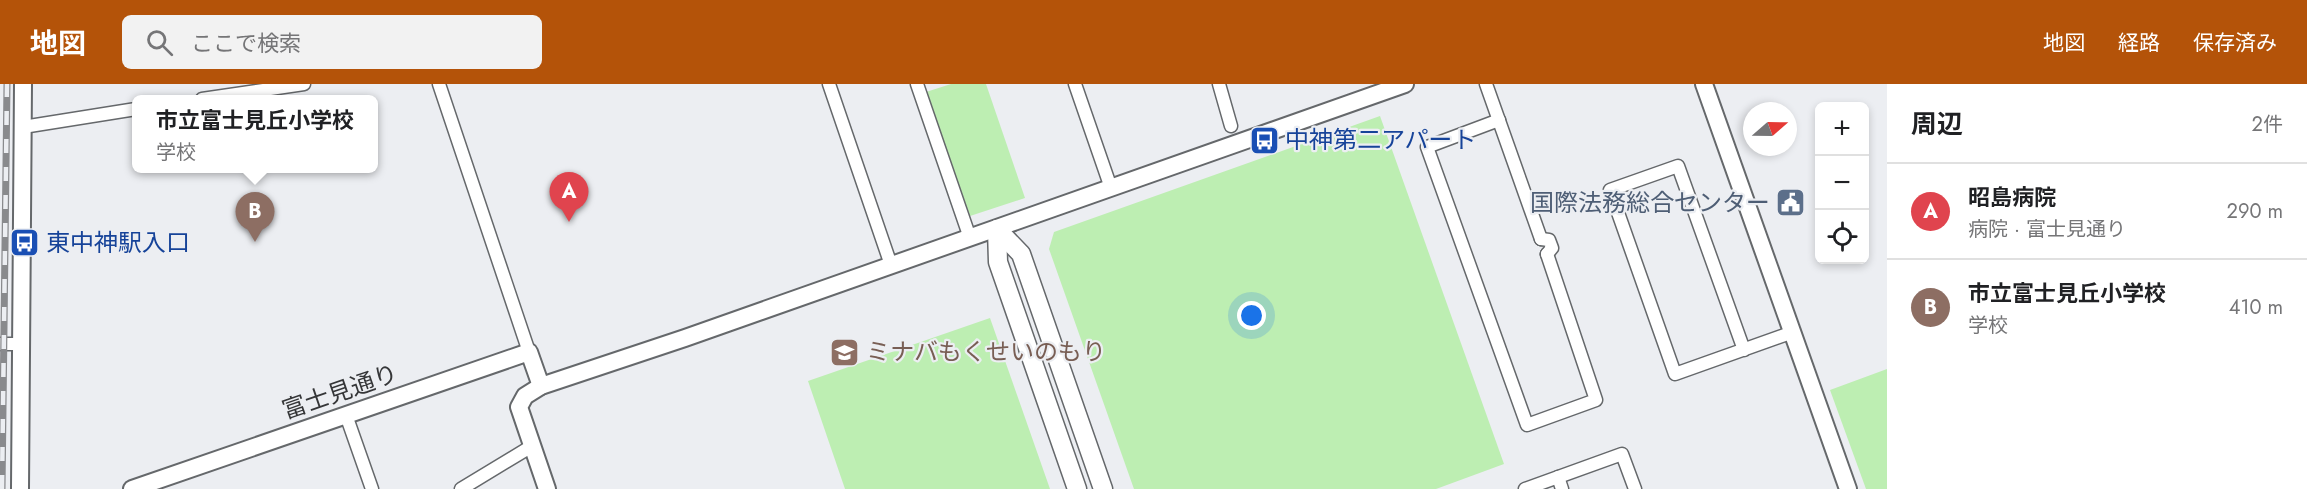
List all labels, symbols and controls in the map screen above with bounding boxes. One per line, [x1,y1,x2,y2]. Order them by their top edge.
search box [122,15,542,69]
text: 地図 [30,23,86,64]
icon: search [143,26,176,59]
text: ここで検索 [191,27,301,59]
text: 地図 [2043,28,2085,58]
text: 経路 [2118,28,2160,58]
text: 保存済み [2193,28,2277,58]
popup [132,95,378,173]
north arrow [1743,102,1797,156]
map controls [1815,102,1869,264]
button: + [1815,102,1869,156]
text: 市立富士見丘小学校 [156,104,354,136]
text: 周辺 [1911,105,1963,143]
text: 2件 [2252,110,2283,139]
place label: 中神第二アパート [1285,122,1477,157]
bus stop icon: 中神第二アパート [1248,124,1280,156]
text: 学校 [156,138,196,167]
button: − [1815,156,1869,210]
pin: A [550,172,588,222]
text: 昭島病院 [1968,181,2056,213]
place label: 国際法務総合センター [1530,185,1770,220]
public building icon: 国際法務総合センター [1775,187,1807,219]
pin: B [236,192,274,242]
text: A [1923,197,1938,226]
text: 290 m [2227,197,2283,226]
button: locate [1815,210,1869,264]
text: 病院 · 富士見通り [1968,215,2126,244]
place label: 東中神駅入口 [46,225,190,260]
bus stop icon: 東中神駅入口 [9,227,41,259]
text: 市立富士見丘小学校 [1968,277,2166,309]
text: B [1924,293,1937,322]
text: 410 m [2229,293,2283,322]
your location [1237,301,1266,330]
text: 学校 [1968,311,2008,340]
place label: ミナバもくせいのもり [866,334,1106,369]
school or university icon: ミナバもくせいのもり [829,336,861,368]
street label: 富士見通り [277,355,402,428]

